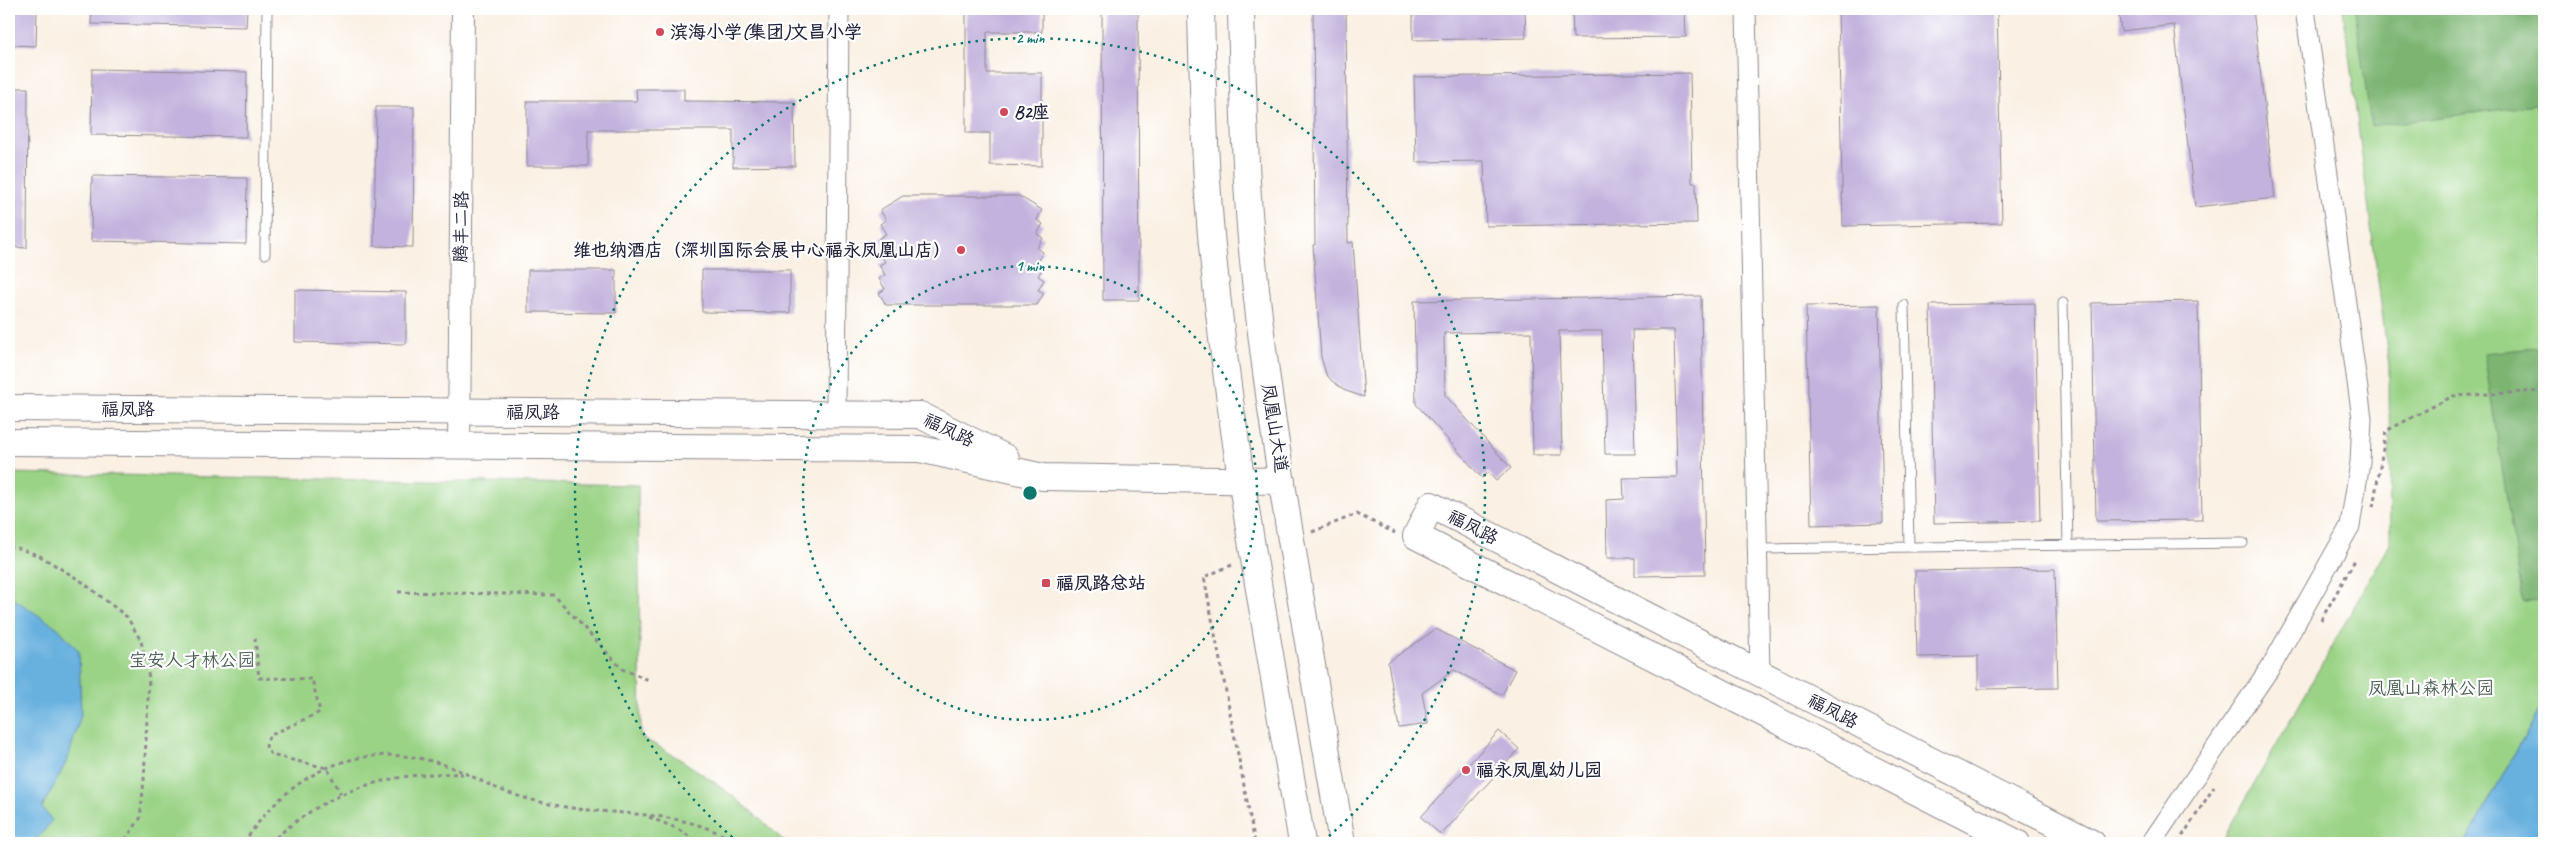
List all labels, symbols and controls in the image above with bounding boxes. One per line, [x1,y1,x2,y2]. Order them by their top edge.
place label: 滨海小学(集团)文昌小学 [670,21,862,43]
marker: 滨海小学(集团)文昌小学 [654,26,666,38]
text: 2 min [1016,29,1045,48]
place label: B2座 [1014,101,1050,123]
marker: B2座 [998,106,1010,118]
street label: 腾丰二路 [449,191,473,263]
place label: 维也纳酒店（深圳国际会展中心福永凤凰山店） [573,239,951,261]
marker: 维也纳酒店（深圳国际会展中心福永凤凰山店） [955,244,967,256]
text: 1 min [1016,257,1045,276]
street label: 凤凰山大道 [1257,382,1293,474]
street label: 福凤路 [101,398,155,420]
street label: 福凤路 [506,401,560,423]
street label: 福凤路 [920,408,978,452]
centre of rings [1021,484,1039,502]
street label: 福凤路 [1444,505,1502,549]
place label: 福凤路总站 [1056,572,1146,594]
marker: 福凤路总站 [1040,577,1052,589]
park label: 宝安人才林公园 [129,649,255,671]
park label: 凤凰山森林公园 [2368,677,2494,699]
street label: 福凤路 [1804,689,1862,733]
place label: 福永凤凰幼儿园 [1476,759,1602,781]
marker: 福永凤凰幼儿园 [1460,764,1472,776]

